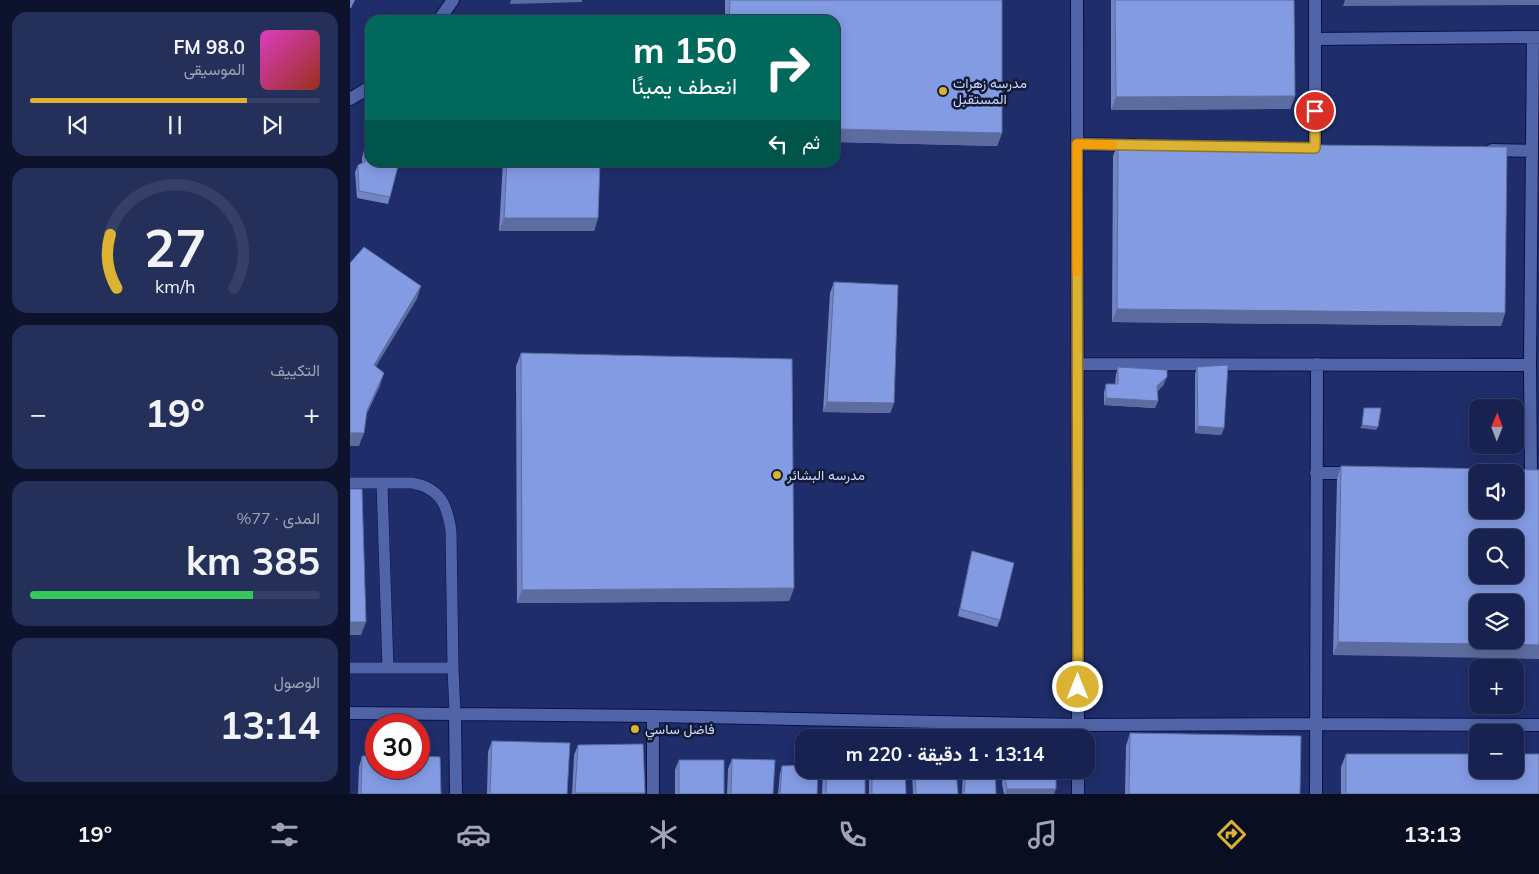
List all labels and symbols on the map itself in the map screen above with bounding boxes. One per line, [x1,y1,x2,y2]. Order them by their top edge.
place label: مدرسه زهرات المستقبل [953,74,1027,108]
marker: مدرسه زهرات المستقبل [937,85,949,97]
pin [1294,90,1336,132]
north arrow [1469,399,1524,454]
place label: مدرسه البشائر [786,466,865,484]
marker: مدرسه البشائر [771,469,783,481]
position arrow [1051,660,1103,712]
speed limit sign: 30 [365,714,430,779]
place label: فاضل ساسي [645,720,715,741]
marker: فاضل ساسي [629,723,641,735]

